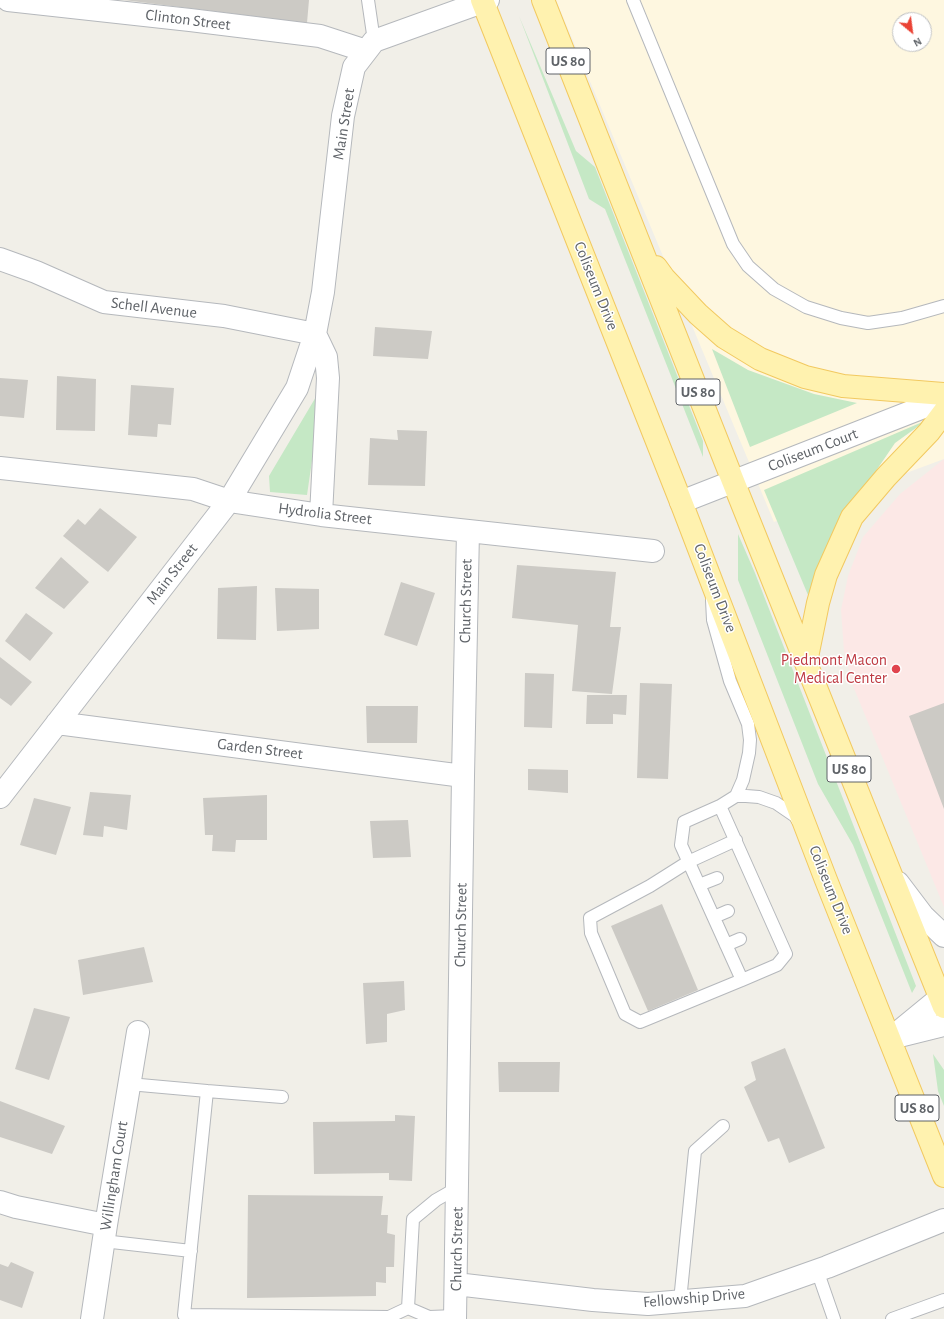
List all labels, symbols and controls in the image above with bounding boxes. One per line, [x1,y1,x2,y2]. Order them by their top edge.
street label: Clinton Street [144,5,232,35]
north arrow [892,12,932,52]
text: N [912,35,924,49]
road number: US 80 [546,48,590,74]
street label: Main Street [329,87,359,161]
street label: Coliseum Drive [570,239,622,333]
street label: Schell Avenue [110,293,198,323]
road number: US 80 [676,379,720,405]
street label: Coliseum Court [765,424,861,476]
street label: Hydrolia Street [277,499,373,529]
street label: Main Street [142,540,202,608]
street label: Coliseum Drive [689,541,741,635]
street label: Church Street [456,559,476,643]
place label: Piedmont Macon Medical Center [781,650,887,688]
marker: Piedmont Macon Medical Center [890,663,902,675]
street label: Garden Street [216,734,304,764]
road number: US 80 [827,756,871,782]
street label: Coliseum Drive [805,843,857,937]
street label: Church Street [451,883,471,967]
road number: US 80 [895,1095,939,1121]
street label: Willingham Court [96,1120,132,1232]
street label: Church Street [447,1207,467,1291]
street label: Fellowship Drive [642,1284,746,1312]

